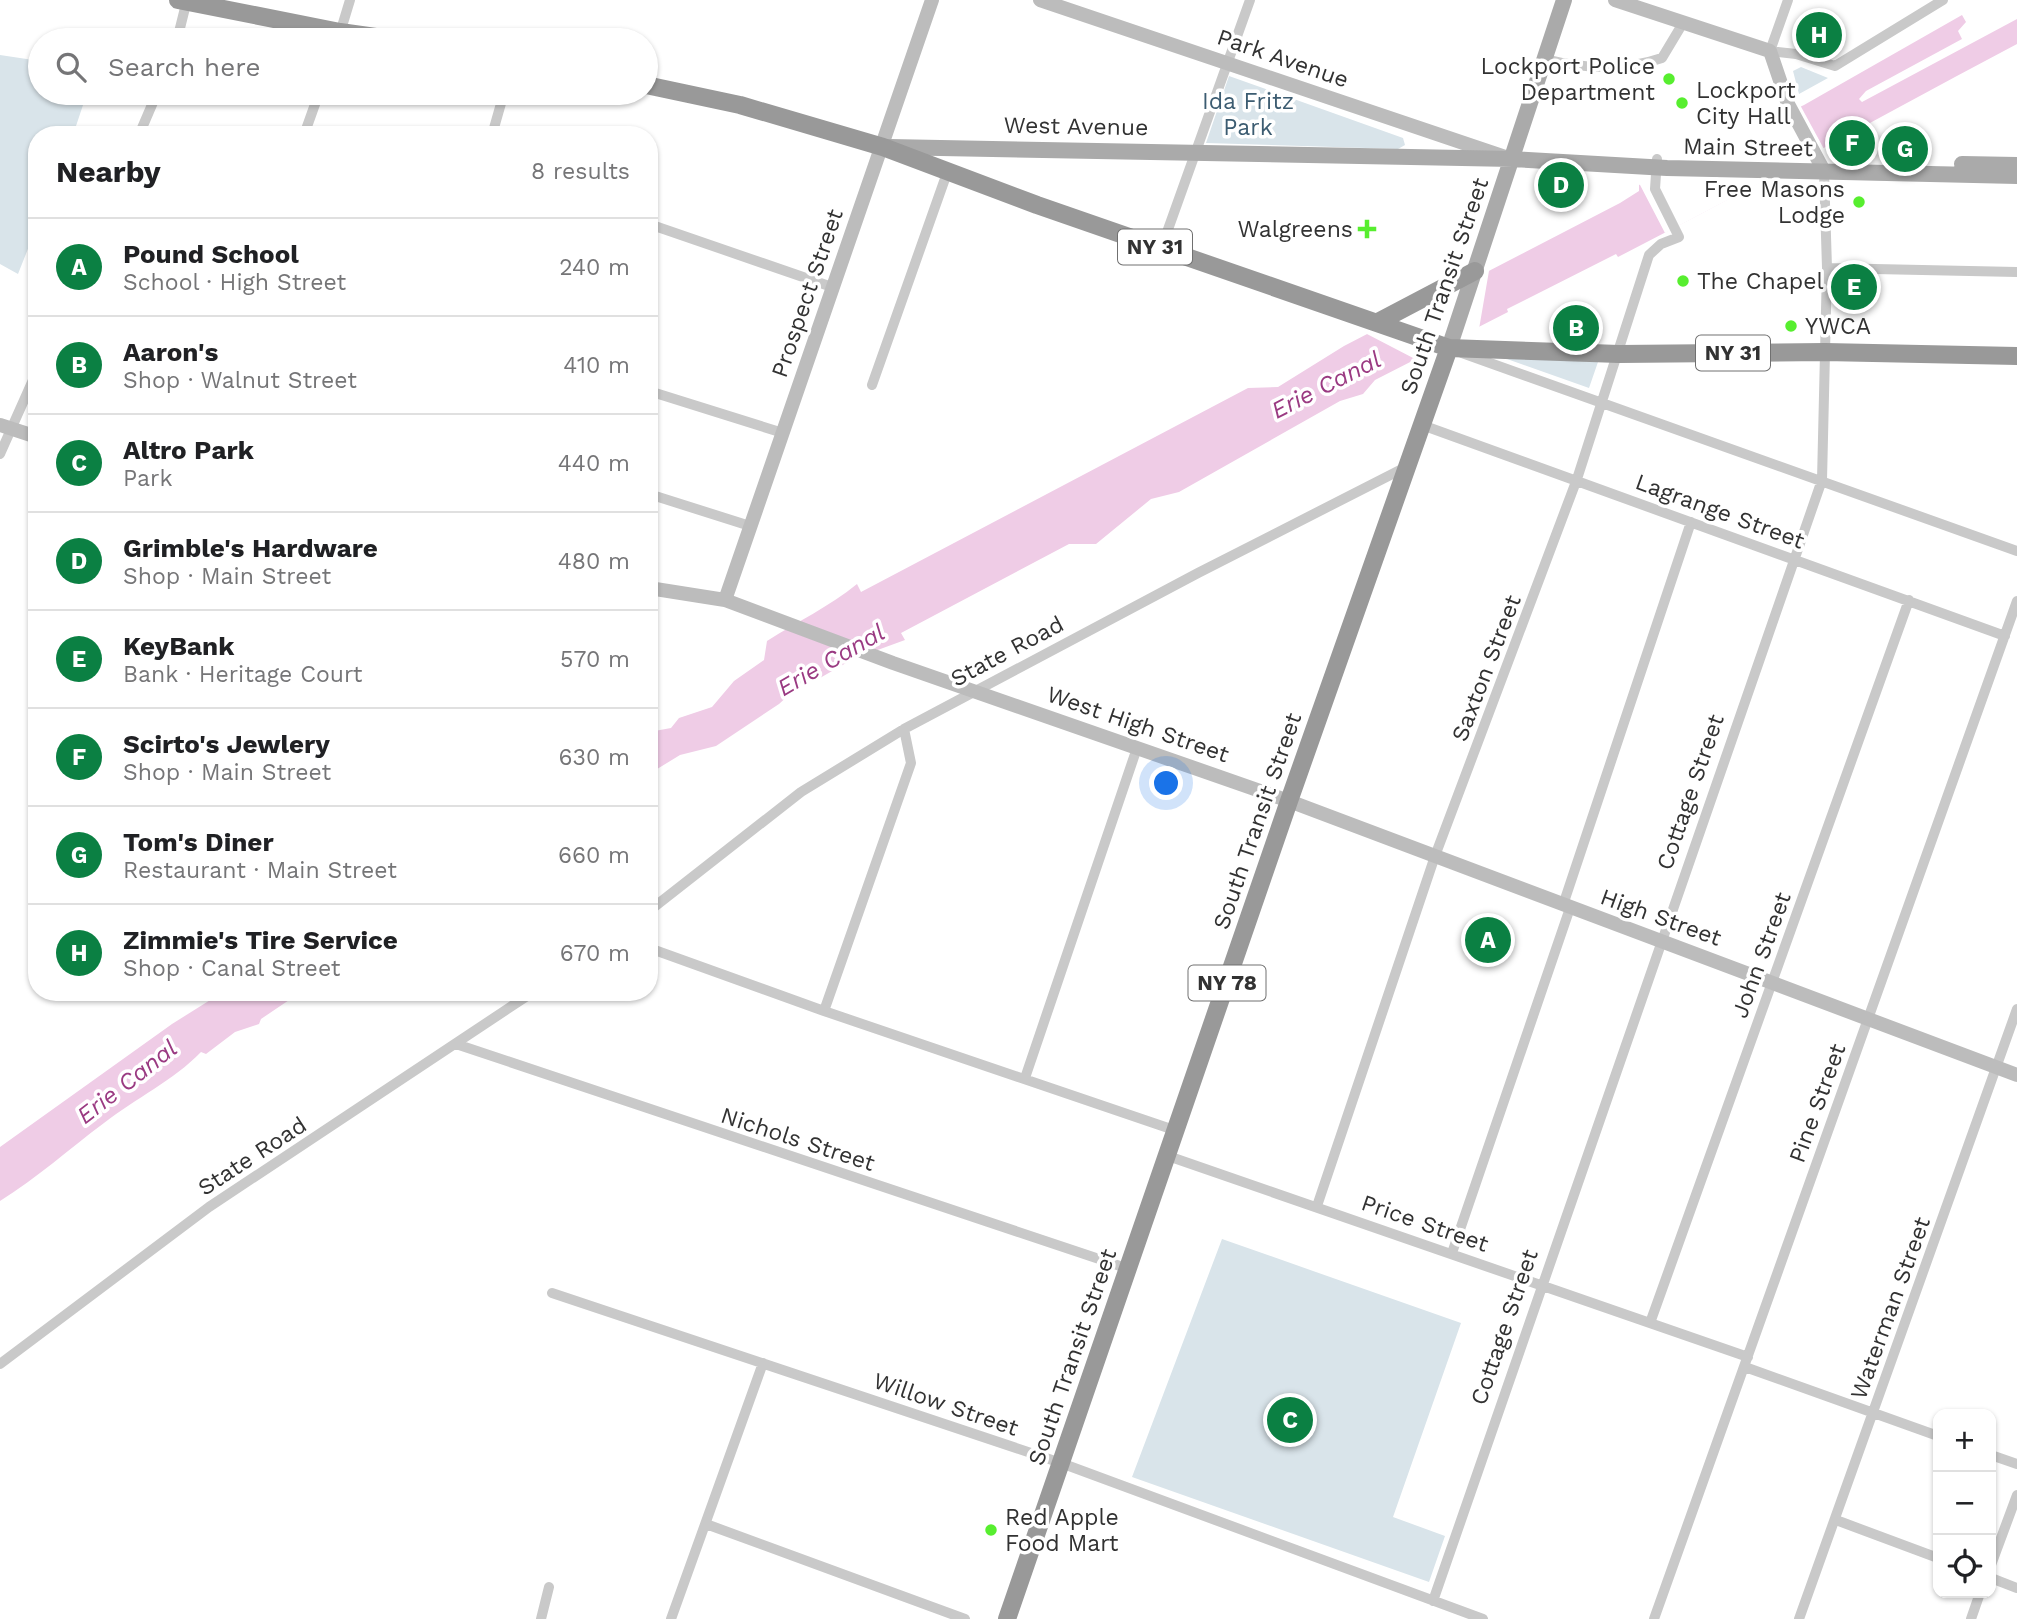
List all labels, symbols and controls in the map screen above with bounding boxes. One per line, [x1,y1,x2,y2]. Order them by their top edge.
pin: H [1796,9,1842,61]
street label: Park Avenue [1214,23,1352,94]
search box [28,28,658,105]
icon: search [52,48,90,86]
text: Search here [108,52,260,82]
place label: Lockport Police Department [1481,53,1655,106]
marker: Lockport Police Department [1661,71,1677,87]
place label: Lockport City Hall [1696,77,1796,130]
park label: Ida Fritz Park [1202,88,1294,141]
marker: Lockport City Hall [1674,95,1690,111]
street label: West Avenue [1003,112,1149,141]
pin: F [1829,117,1875,169]
pin: G [1882,123,1928,175]
street label: Main Street [1683,133,1814,162]
text: Nearby [56,154,161,189]
text: 8 results [531,158,630,185]
pin: D [1538,159,1584,211]
street label: South Transit Street [1395,174,1494,398]
place label: Free Masons Lodge [1704,176,1845,229]
marker: Free Masons Lodge [1851,194,1867,210]
street label: Prospect Street [766,205,849,381]
place label: Walgreens [1238,216,1353,243]
marker: Walgreens [1359,221,1375,237]
road number: NY 31 [1118,230,1192,264]
text: Pound School [123,239,299,269]
text: A [71,254,87,281]
text: 240 m [559,254,630,281]
pin: E [1831,261,1877,313]
place label: The Chapel [1697,268,1824,295]
text: School · High Street [123,269,346,296]
marker: The Chapel [1675,273,1691,289]
pin: B [1553,302,1599,354]
place label: YWCA [1805,313,1871,340]
marker: YWCA [1783,318,1799,334]
road number: NY 31 [1696,336,1770,370]
text: Aaron's [123,337,218,367]
water label: Erie Canal [1266,345,1386,425]
text: B [71,352,87,379]
text: 410 m [563,352,630,379]
text: Shop · Walnut Street [123,367,357,394]
text: Altro Park [123,435,254,465]
text: C [71,450,87,477]
text: 440 m [558,450,630,477]
text: Park [123,465,172,492]
street label: Lagrange Street [1632,468,1808,555]
text: Grimble's Hardware [123,533,378,563]
text: D [71,548,87,575]
text: 480 m [558,548,630,575]
text: Shop · Main Street [123,563,331,590]
street label: Saxton Street [1446,591,1527,745]
street label: State Road [946,610,1068,692]
water label: Erie Canal [772,618,890,702]
text: KeyBank [123,631,234,661]
text: E [72,646,86,673]
text: 570 m [560,646,630,673]
text: Bank · Heritage Court [123,661,362,688]
street label: West High Street [1043,681,1233,768]
street label: South Transit Street [1208,709,1307,933]
street label: Cottage Street [1651,710,1730,874]
text: Scirto's Jewlery [123,729,330,759]
text: F [72,744,86,771]
text: 630 m [559,744,630,771]
text: Shop · Main Street [123,759,331,786]
your location [1149,766,1183,800]
text: Tom's Diner [123,827,274,857]
text: G [71,842,87,869]
text: 660 m [558,842,630,869]
text: Restaurant · Main Street [123,857,397,884]
street label: High Street [1597,883,1725,952]
street label: John Street [1726,888,1797,1022]
pin: A [1465,914,1511,966]
text: Zimmie's Tire Service [123,925,398,955]
text: H [70,940,88,967]
text: 670 m [560,940,630,967]
text: Shop · Canal Street [123,955,340,982]
road number: NY 78 [1188,965,1266,1000]
water label: Erie Canal [71,1034,183,1130]
street label: Pine Street [1783,1040,1852,1166]
street label: Nichols Street [718,1102,879,1177]
street label: State Road [193,1111,312,1201]
street label: Price Street [1358,1189,1492,1258]
street label: Waterman Street [1845,1213,1936,1403]
street label: South Transit Street [1023,1245,1122,1469]
street label: Cottage Street [1465,1245,1544,1409]
street label: Willow Street [870,1367,1022,1442]
pin: C [1267,1394,1313,1446]
map controls [1933,1409,1996,1598]
button: + [1933,1409,1996,1472]
button: − [1933,1472,1996,1535]
place label: Red Apple Food Mart [1005,1504,1119,1557]
marker: Red Apple Food Mart [983,1522,999,1538]
button: locate [1933,1535,1996,1598]

